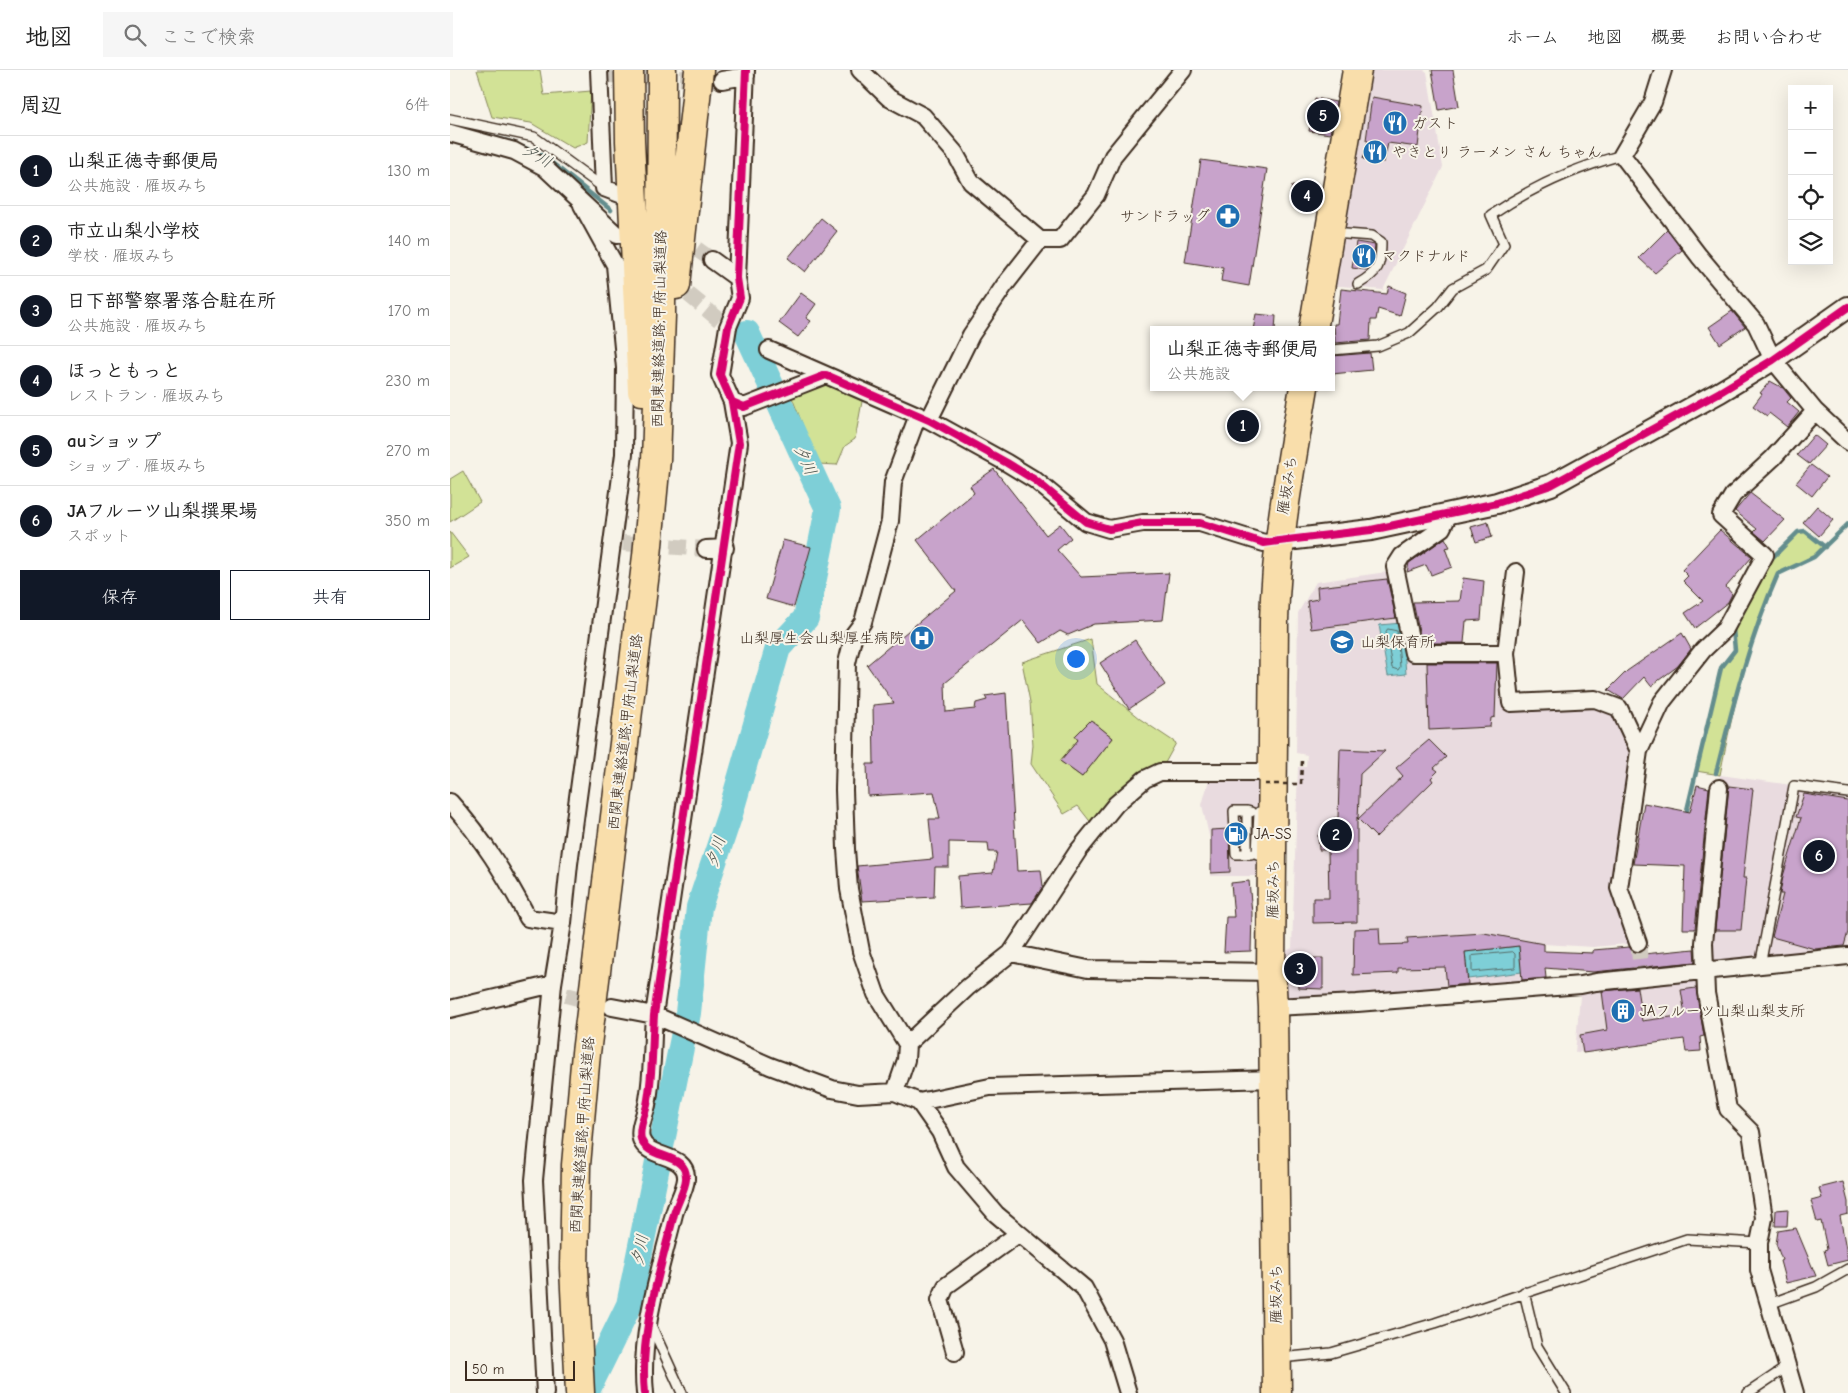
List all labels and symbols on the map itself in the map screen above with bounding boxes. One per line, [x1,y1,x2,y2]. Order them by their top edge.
pin: 5 [1307,97,1339,135]
restaurant icon: ガスト [1382,110,1408,136]
place label: ガスト [1412,114,1459,132]
restaurant icon: やきとり ラーメン さん ちゃん [1362,139,1388,165]
water label: 夕川 [519,140,555,172]
place label: やきとり ラーメン さん ちゃん [1392,143,1602,161]
pin: 4 [1291,177,1323,215]
pharmacy icon: サンドラッグ [1215,203,1241,229]
place label: サンドラッグ [1120,207,1210,225]
street label: 西関東連絡道路;甲府山梨道路 [648,230,670,428]
restaurant icon: マクドナルド [1351,243,1377,269]
place label: マクドナルド [1382,247,1471,265]
pin: 1 [1227,407,1259,445]
water label: 夕川 [790,442,820,478]
street label: 雁坂みち [1273,454,1301,516]
hospital icon: 山梨厚生会山梨厚生病院 [909,625,935,651]
place label: 山梨厚生会山梨厚生病院 [739,629,904,647]
school or university icon: 山梨保育所 [1329,629,1355,655]
street label: 西関東連絡道路;甲府山梨道路 [604,633,646,831]
place label: 山梨保育所 [1360,633,1435,651]
your location [1063,646,1089,672]
pin: 2 [1320,816,1352,854]
fuel station icon: JA-SS [1223,821,1249,847]
place label: JA-SS [1254,825,1292,843]
water label: 夕川 [703,834,729,870]
pin: 6 [1803,837,1835,875]
street label: 雁坂みち [1263,859,1283,919]
pin: 3 [1284,950,1316,988]
building icon: JAフルーツ山梨山梨支所 [1610,998,1636,1024]
place label: JAフルーツ山梨山梨支所 [1640,1002,1805,1020]
street label: 西関東連絡道路;甲府山梨道路 [566,1036,598,1234]
water label: 夕川 [628,1233,652,1267]
street label: 雁坂みち [1267,1264,1285,1324]
scale bar [465,1358,575,1381]

